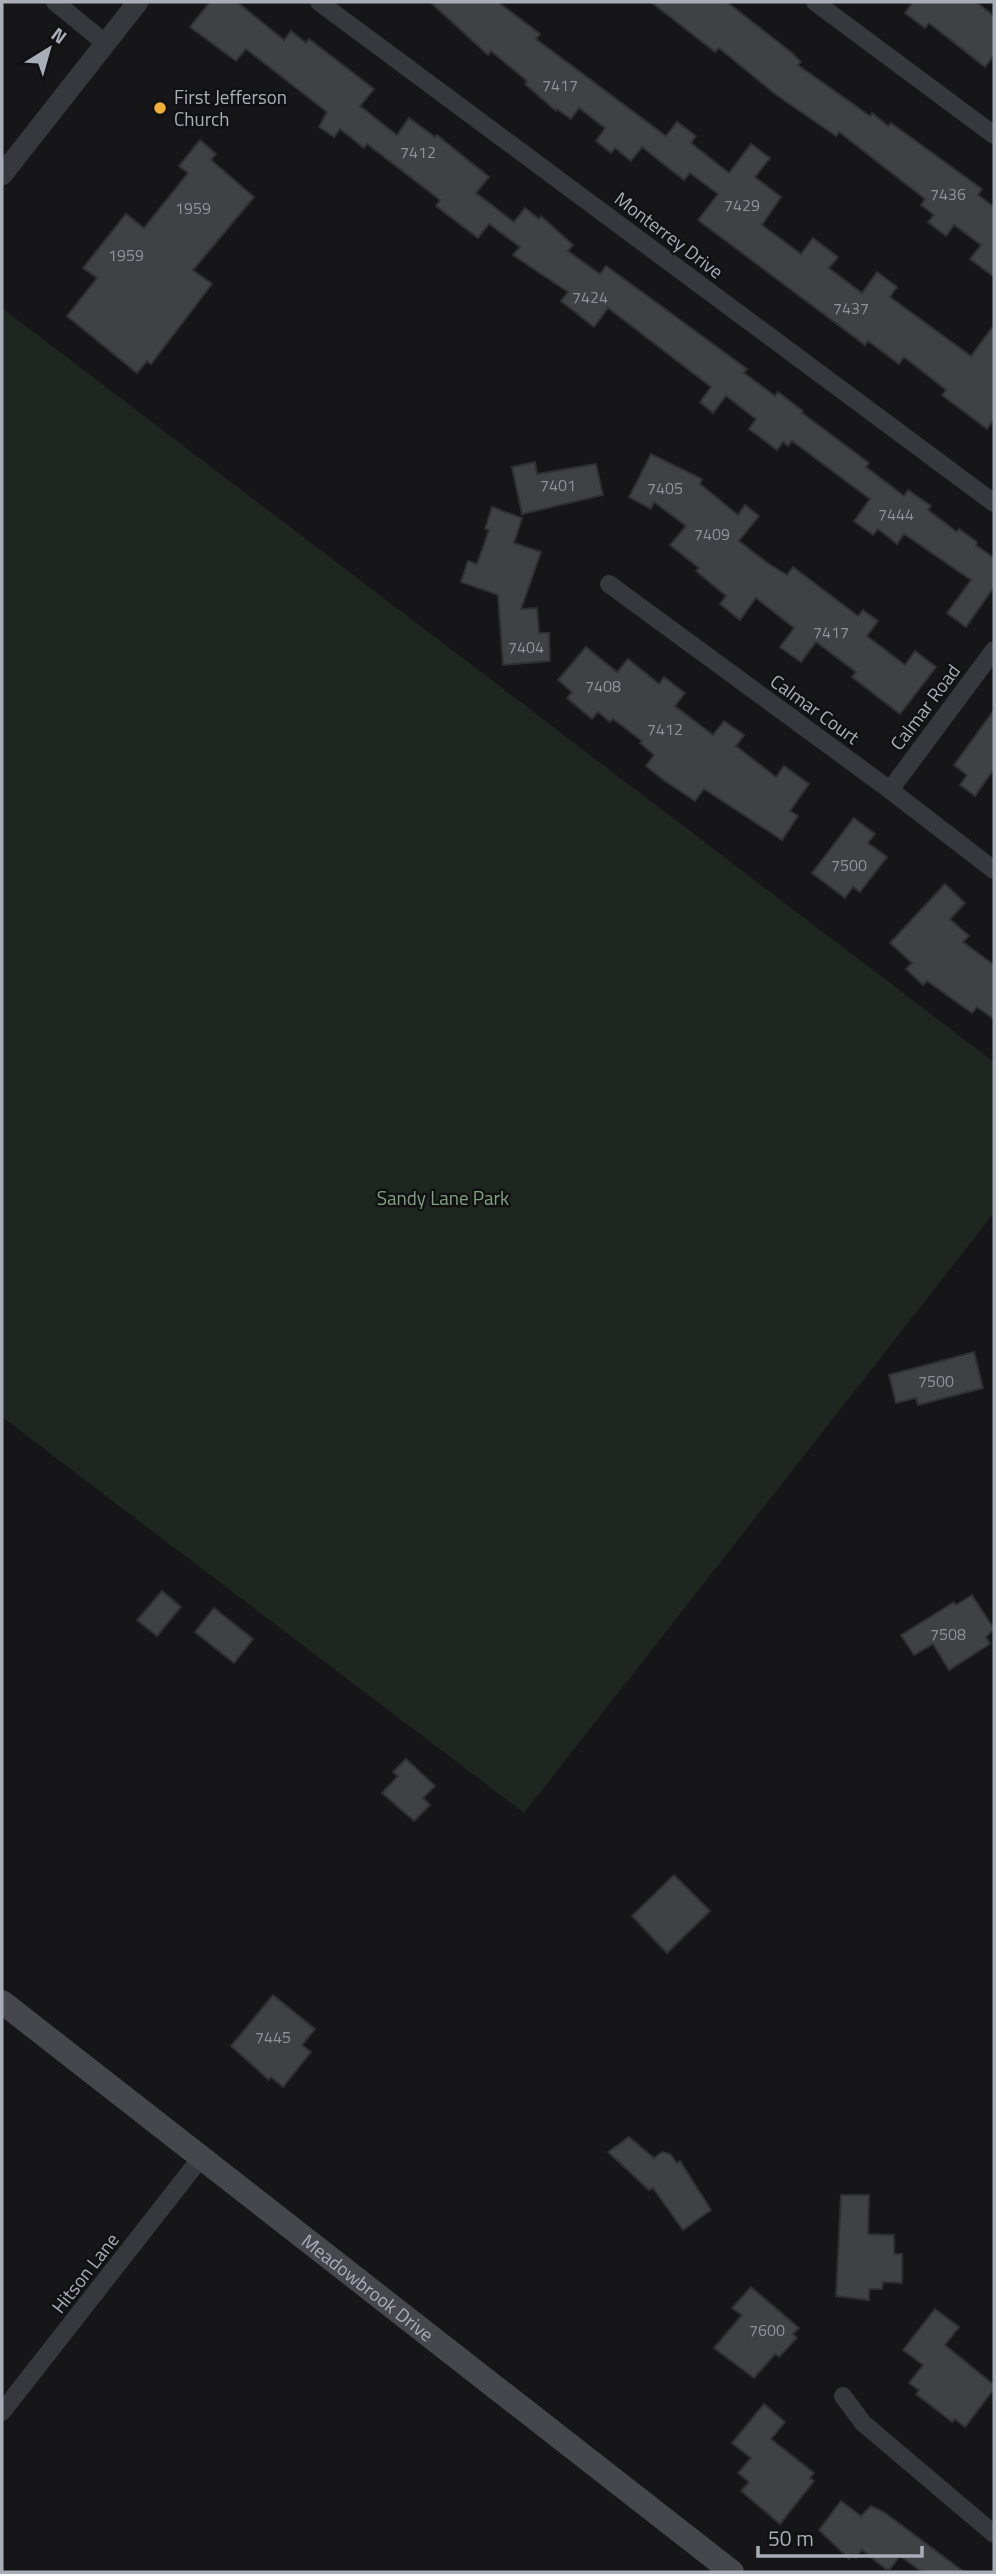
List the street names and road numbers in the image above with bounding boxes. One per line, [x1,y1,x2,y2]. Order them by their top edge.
street label: Monterrey Drive [609,184,730,285]
street label: Calmar Road [882,657,967,756]
street label: Calmar Court [765,666,866,751]
street label: Hitson Lane [44,2226,125,2319]
street label: Meadowbrook Drive [296,2226,440,2348]

